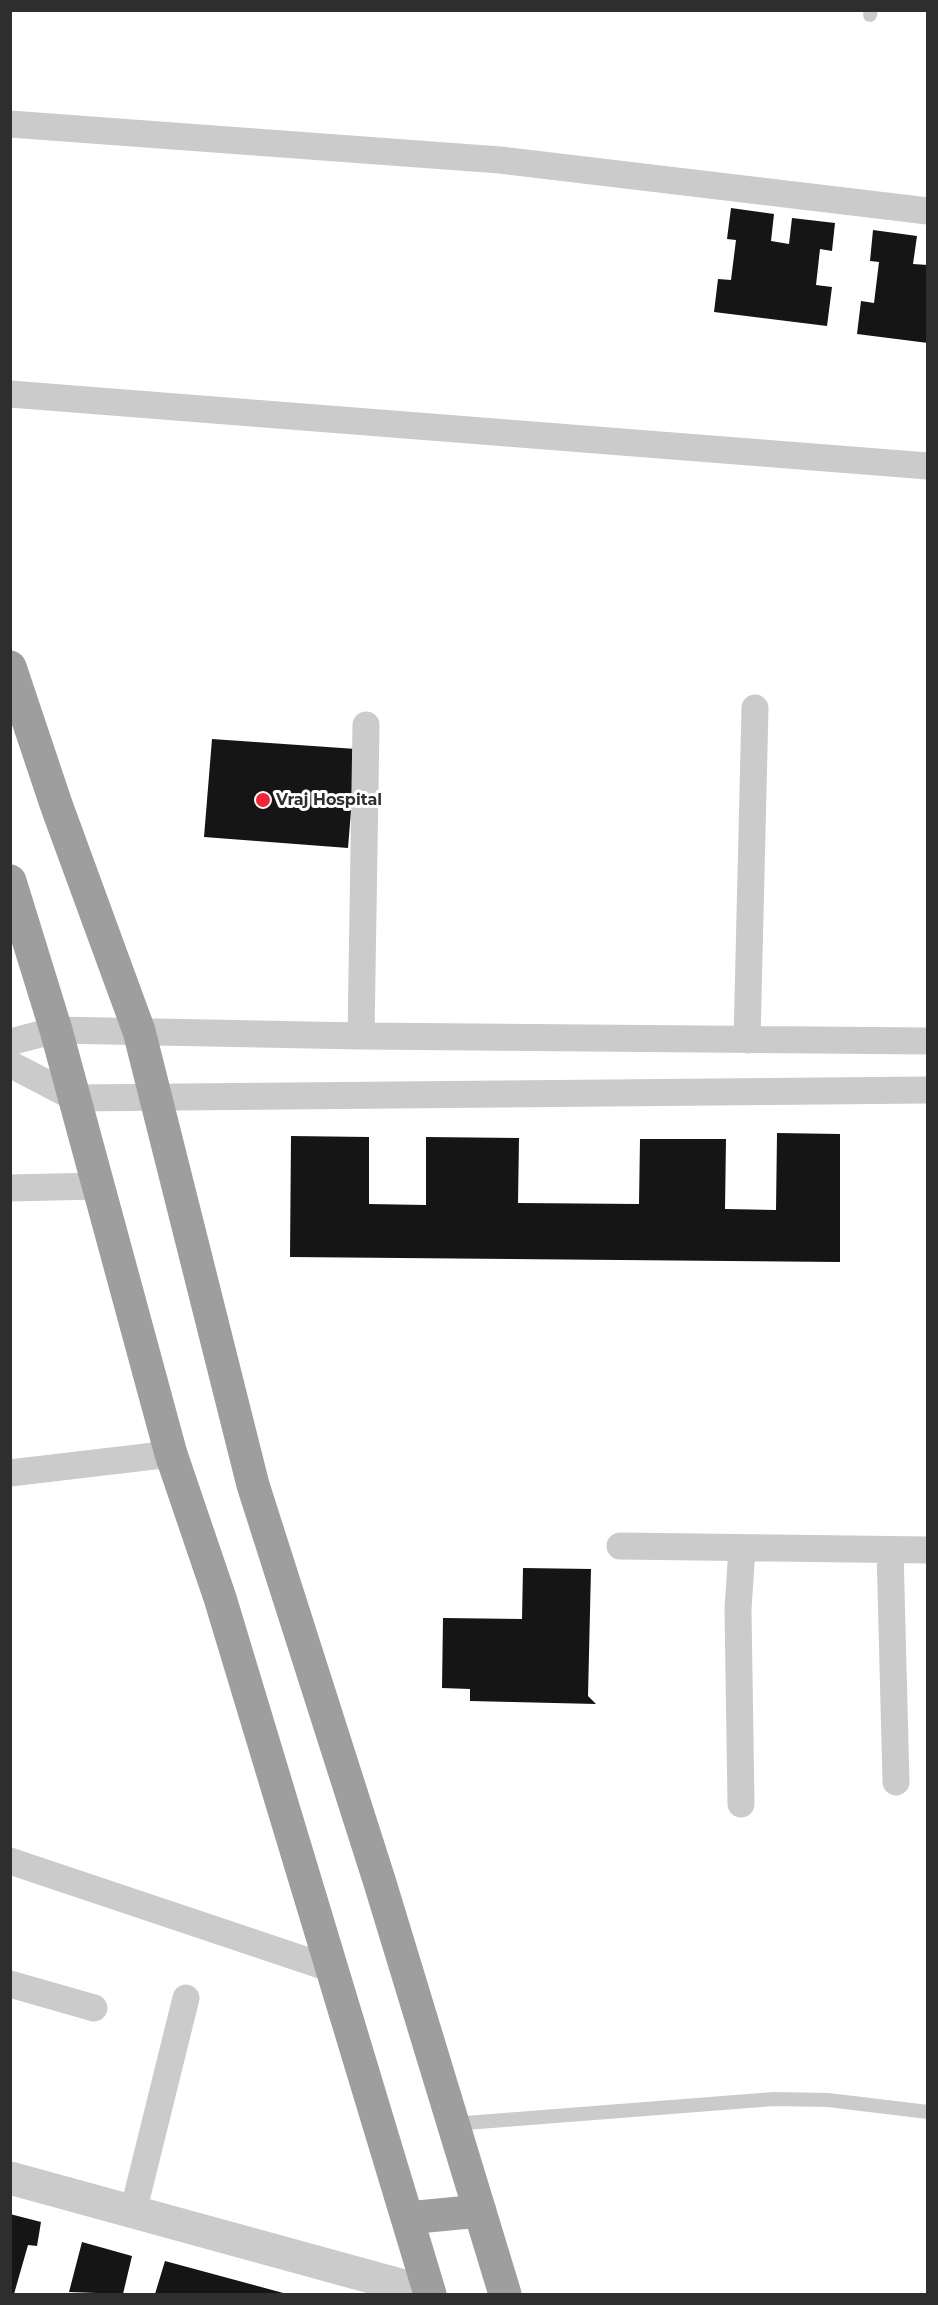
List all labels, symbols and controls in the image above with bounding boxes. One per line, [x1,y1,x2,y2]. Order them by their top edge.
place label: Vraj Hospital [276,790,382,810]
marker: Vraj Hospital [254,791,272,809]

